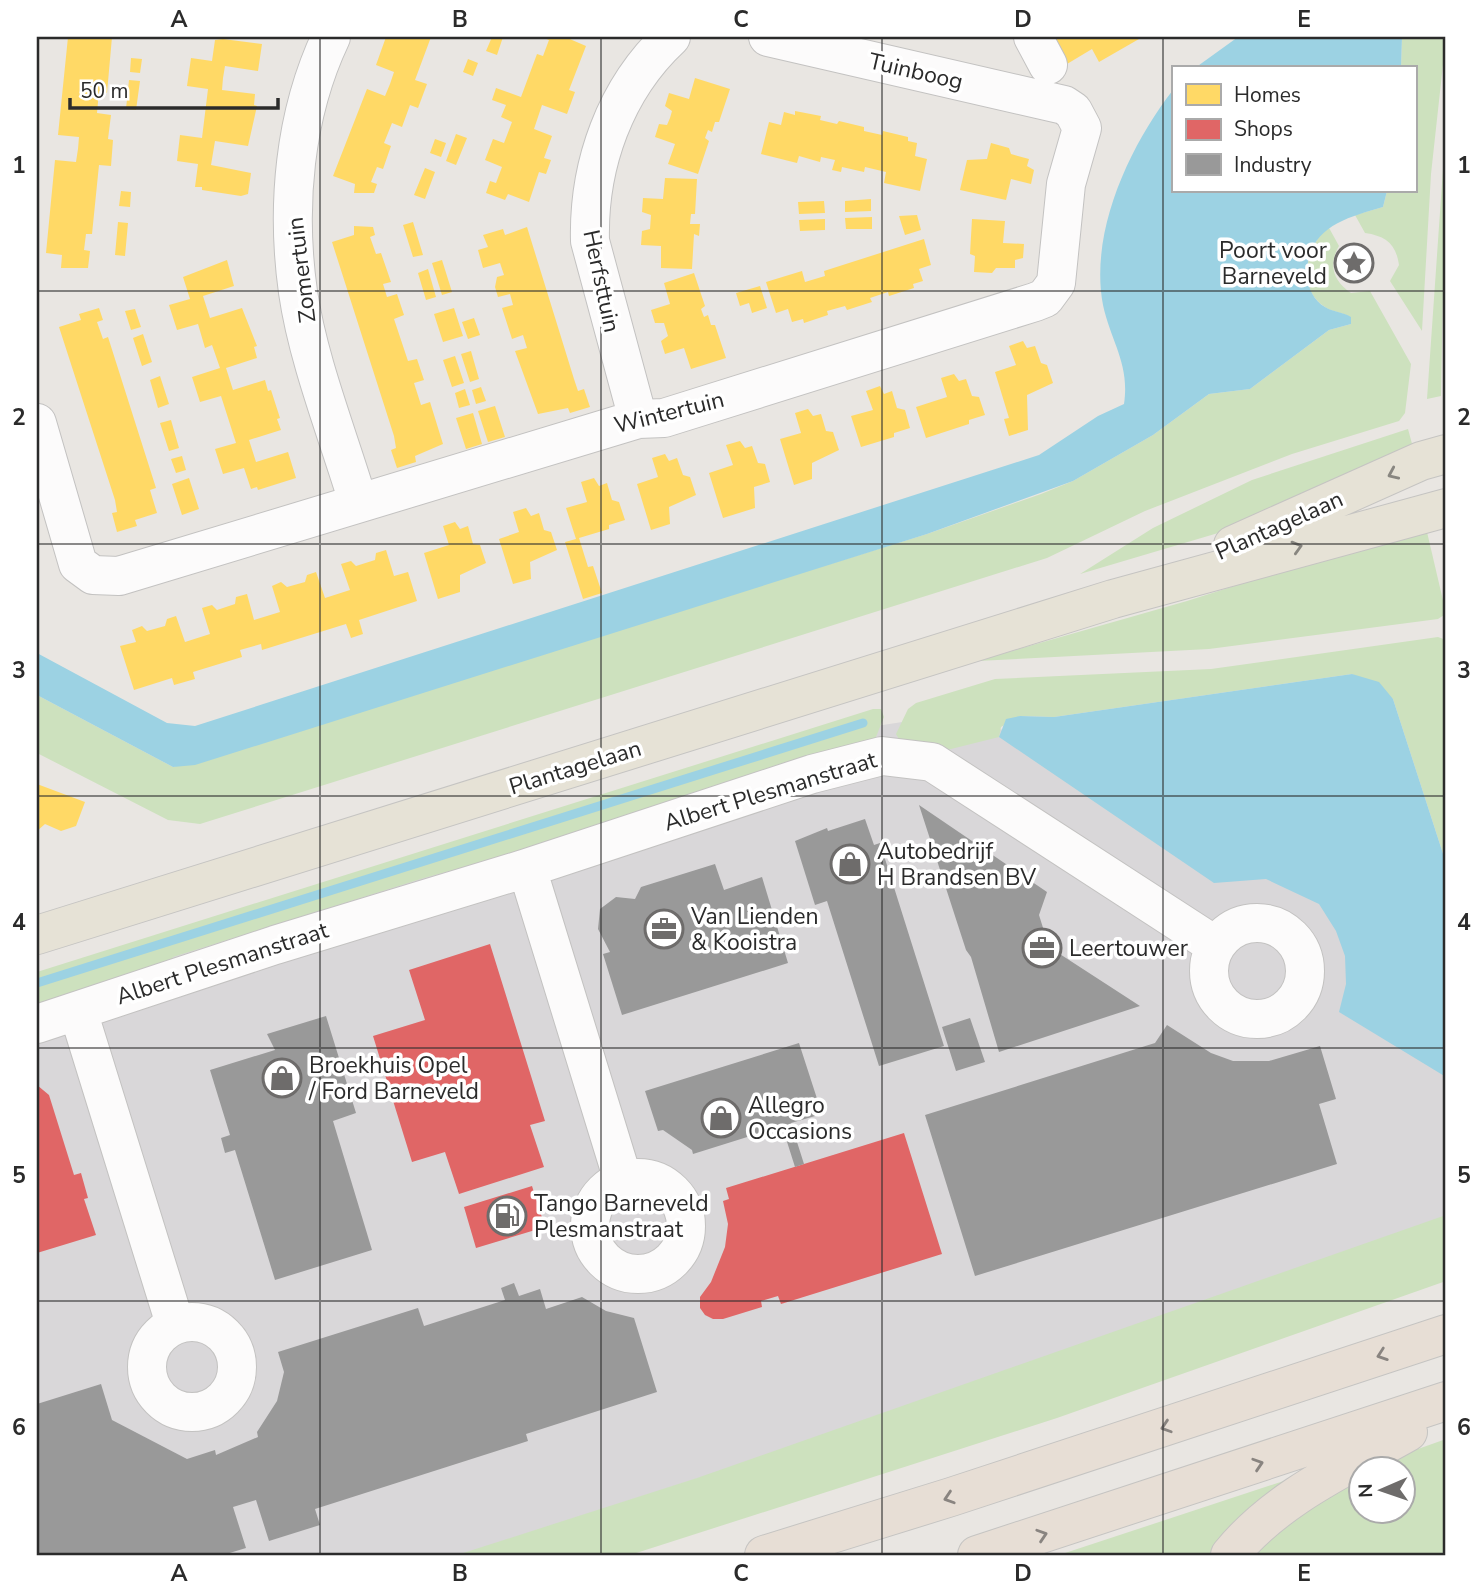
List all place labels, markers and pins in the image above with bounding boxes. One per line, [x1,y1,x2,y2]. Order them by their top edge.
place label: Poort voor Barneveld [1219,235,1328,292]
place icon: Poort voor Barneveld [1333,242,1375,284]
place label: Autobedrijf H Brandsen BV [877,836,1036,893]
shop icon: Autobedrijf H Brandsen BV [829,843,871,885]
place label: Van Lienden & Kooistra [690,901,819,958]
office icon: Van Lienden & Kooistra [643,908,685,950]
office icon: Leertouwer [1021,927,1063,969]
place label: Leertouwer [1069,933,1189,964]
place label: Broekhuis Opel / Ford Barneveld [308,1050,479,1107]
shop icon: Broekhuis Opel / Ford Barneveld [261,1057,303,1099]
place label: Allegro Occasions [748,1090,852,1147]
shop icon: Allegro Occasions [700,1097,742,1139]
place label: Tango Barneveld Plesmanstraat [534,1188,709,1245]
fuel station icon: Tango Barneveld Plesmanstraat [486,1195,528,1237]

